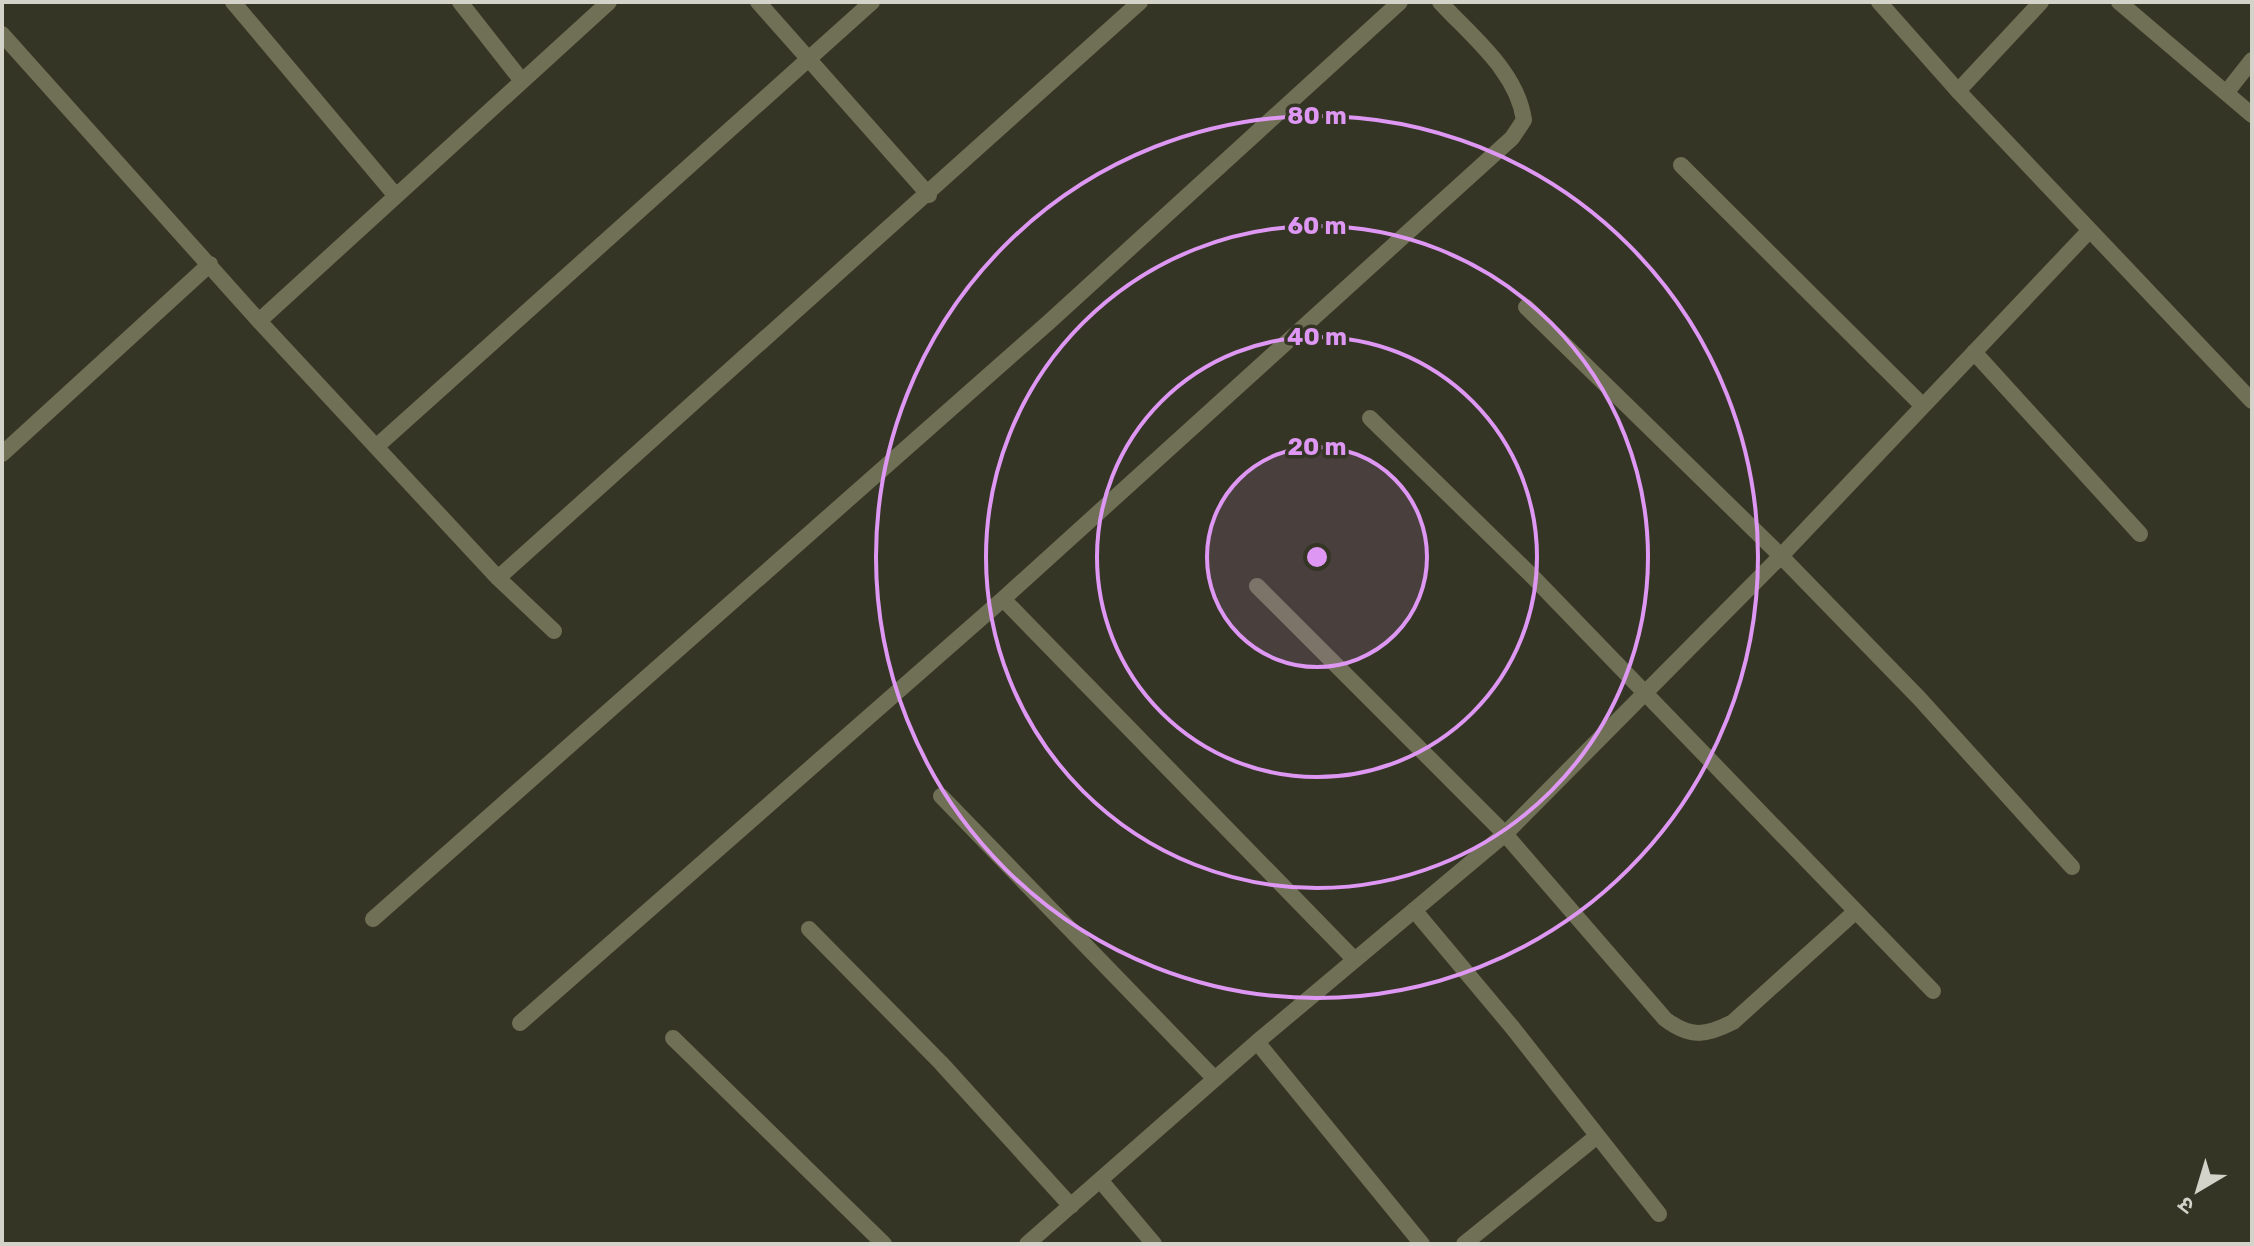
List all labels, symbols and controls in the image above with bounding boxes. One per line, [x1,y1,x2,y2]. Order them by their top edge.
text: 80 m [1287,102,1347,130]
text: 60 m [1287,212,1347,240]
text: 40 m [1287,323,1347,351]
text: 20 m [1287,433,1347,461]
centre of rings [1303,543,1331,571]
north arrow [2158,1150,2238,1230]
text: उ [2172,1190,2199,1220]

